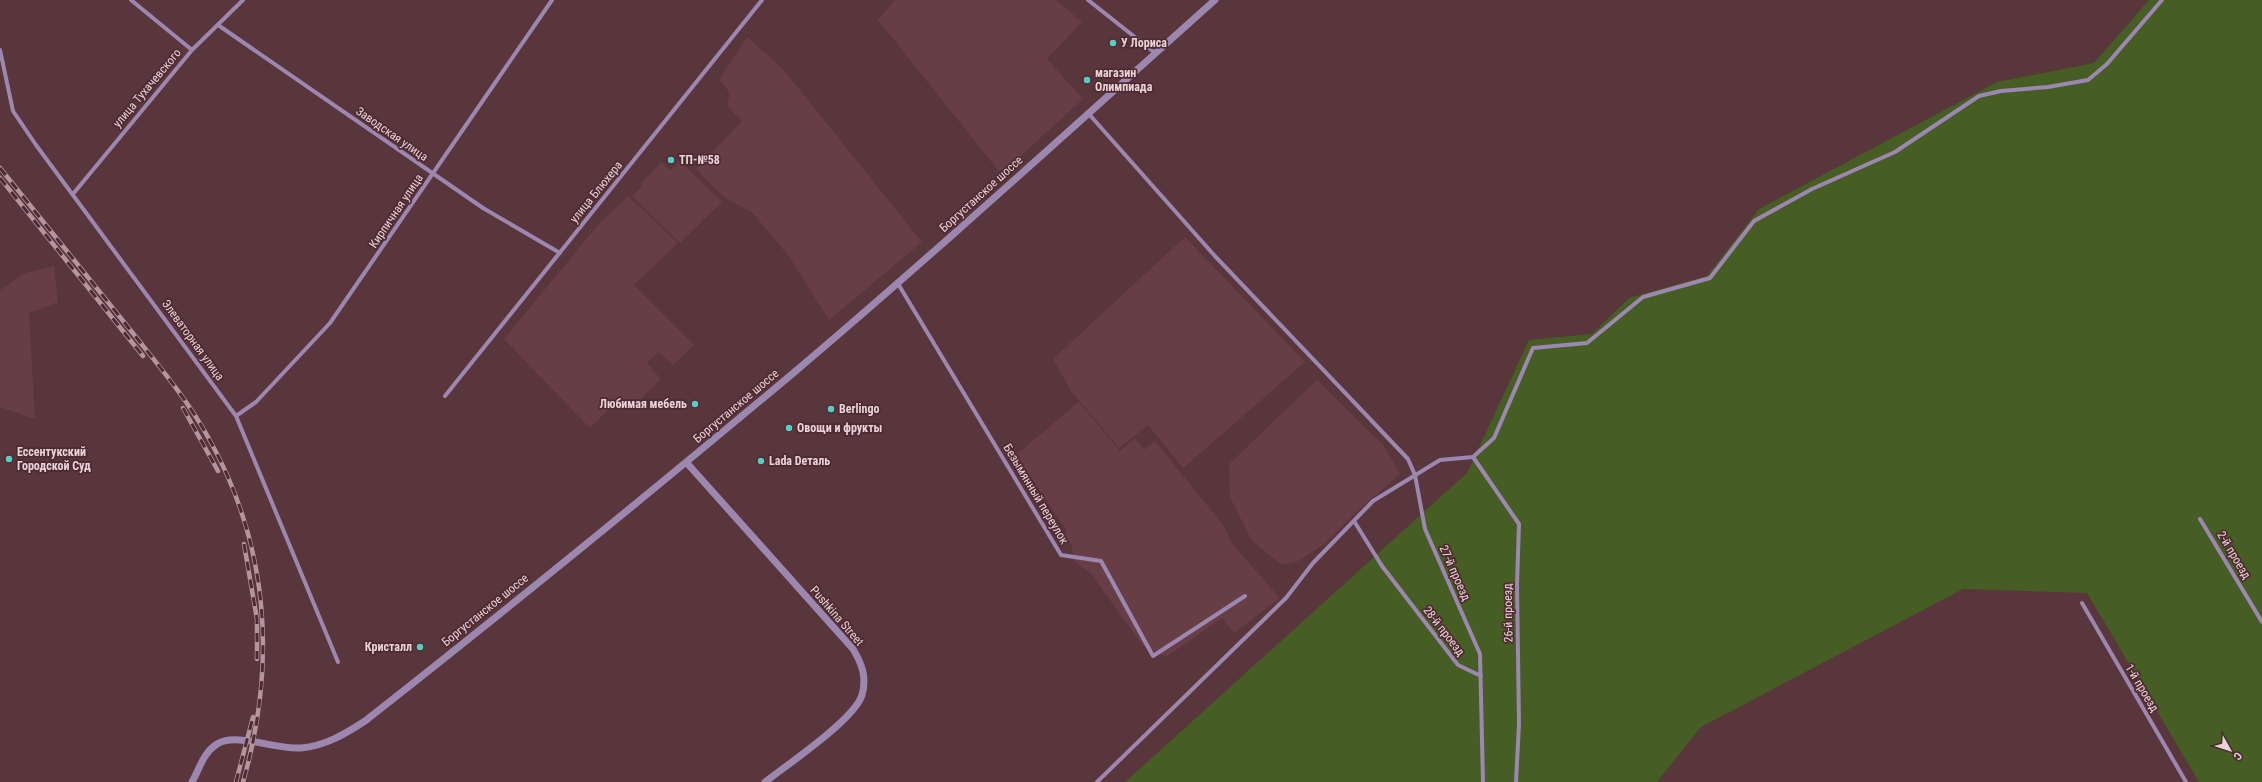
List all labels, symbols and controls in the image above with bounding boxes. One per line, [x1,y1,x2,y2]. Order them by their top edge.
place label: У Лориса [1121,36,1167,50]
marker: У Лориса [1108,38,1118,48]
street label: улица Тухачевского [110,46,184,130]
place label: магазин Олимпиада [1095,66,1153,94]
marker: магазин Олимпиада [1082,75,1092,85]
street label: Заводская улица [353,104,431,164]
place label: ТП-№58 [679,153,720,167]
street label: Боргустанское шоссе [937,153,1026,235]
marker: ТП-№58 [666,155,676,165]
street label: улица Блюхера [567,158,625,226]
street label: Кирпичная улица [366,171,426,251]
street label: Элеваторная улица [159,297,227,383]
street label: Боргустанское шоссе [690,366,782,446]
place label: Любимая мебель [600,397,687,411]
marker: Любимая мебель [690,399,700,409]
place label: Berlingo [839,402,879,416]
marker: Berlingo [826,404,836,414]
place label: Овощи и фрукты [797,421,882,435]
marker: Овощи и фрукты [784,423,794,433]
street label: Безымянный переулок [1001,441,1072,547]
place label: Ессентукский Городской Суд [17,445,91,473]
marker: Ессентукский Городской Суд [4,454,14,464]
place label: Lada Dеталь [769,454,830,468]
marker: Lada Dеталь [756,456,766,466]
street label: 2-й проезд [2214,529,2254,582]
street label: 27-й проезд [1437,543,1474,603]
street label: Боргустанское шоссе [439,571,531,649]
street label: Pushkina Street [807,583,867,649]
street label: 26-й проезд [1500,583,1516,643]
street label: 28-й проезд [1420,603,1468,659]
place label: Кристалл [365,640,412,654]
marker: Кристалл [415,642,425,652]
street label: 1-й проезд [2122,662,2162,715]
north arrow [2210,730,2250,770]
text: С [2230,749,2244,763]

